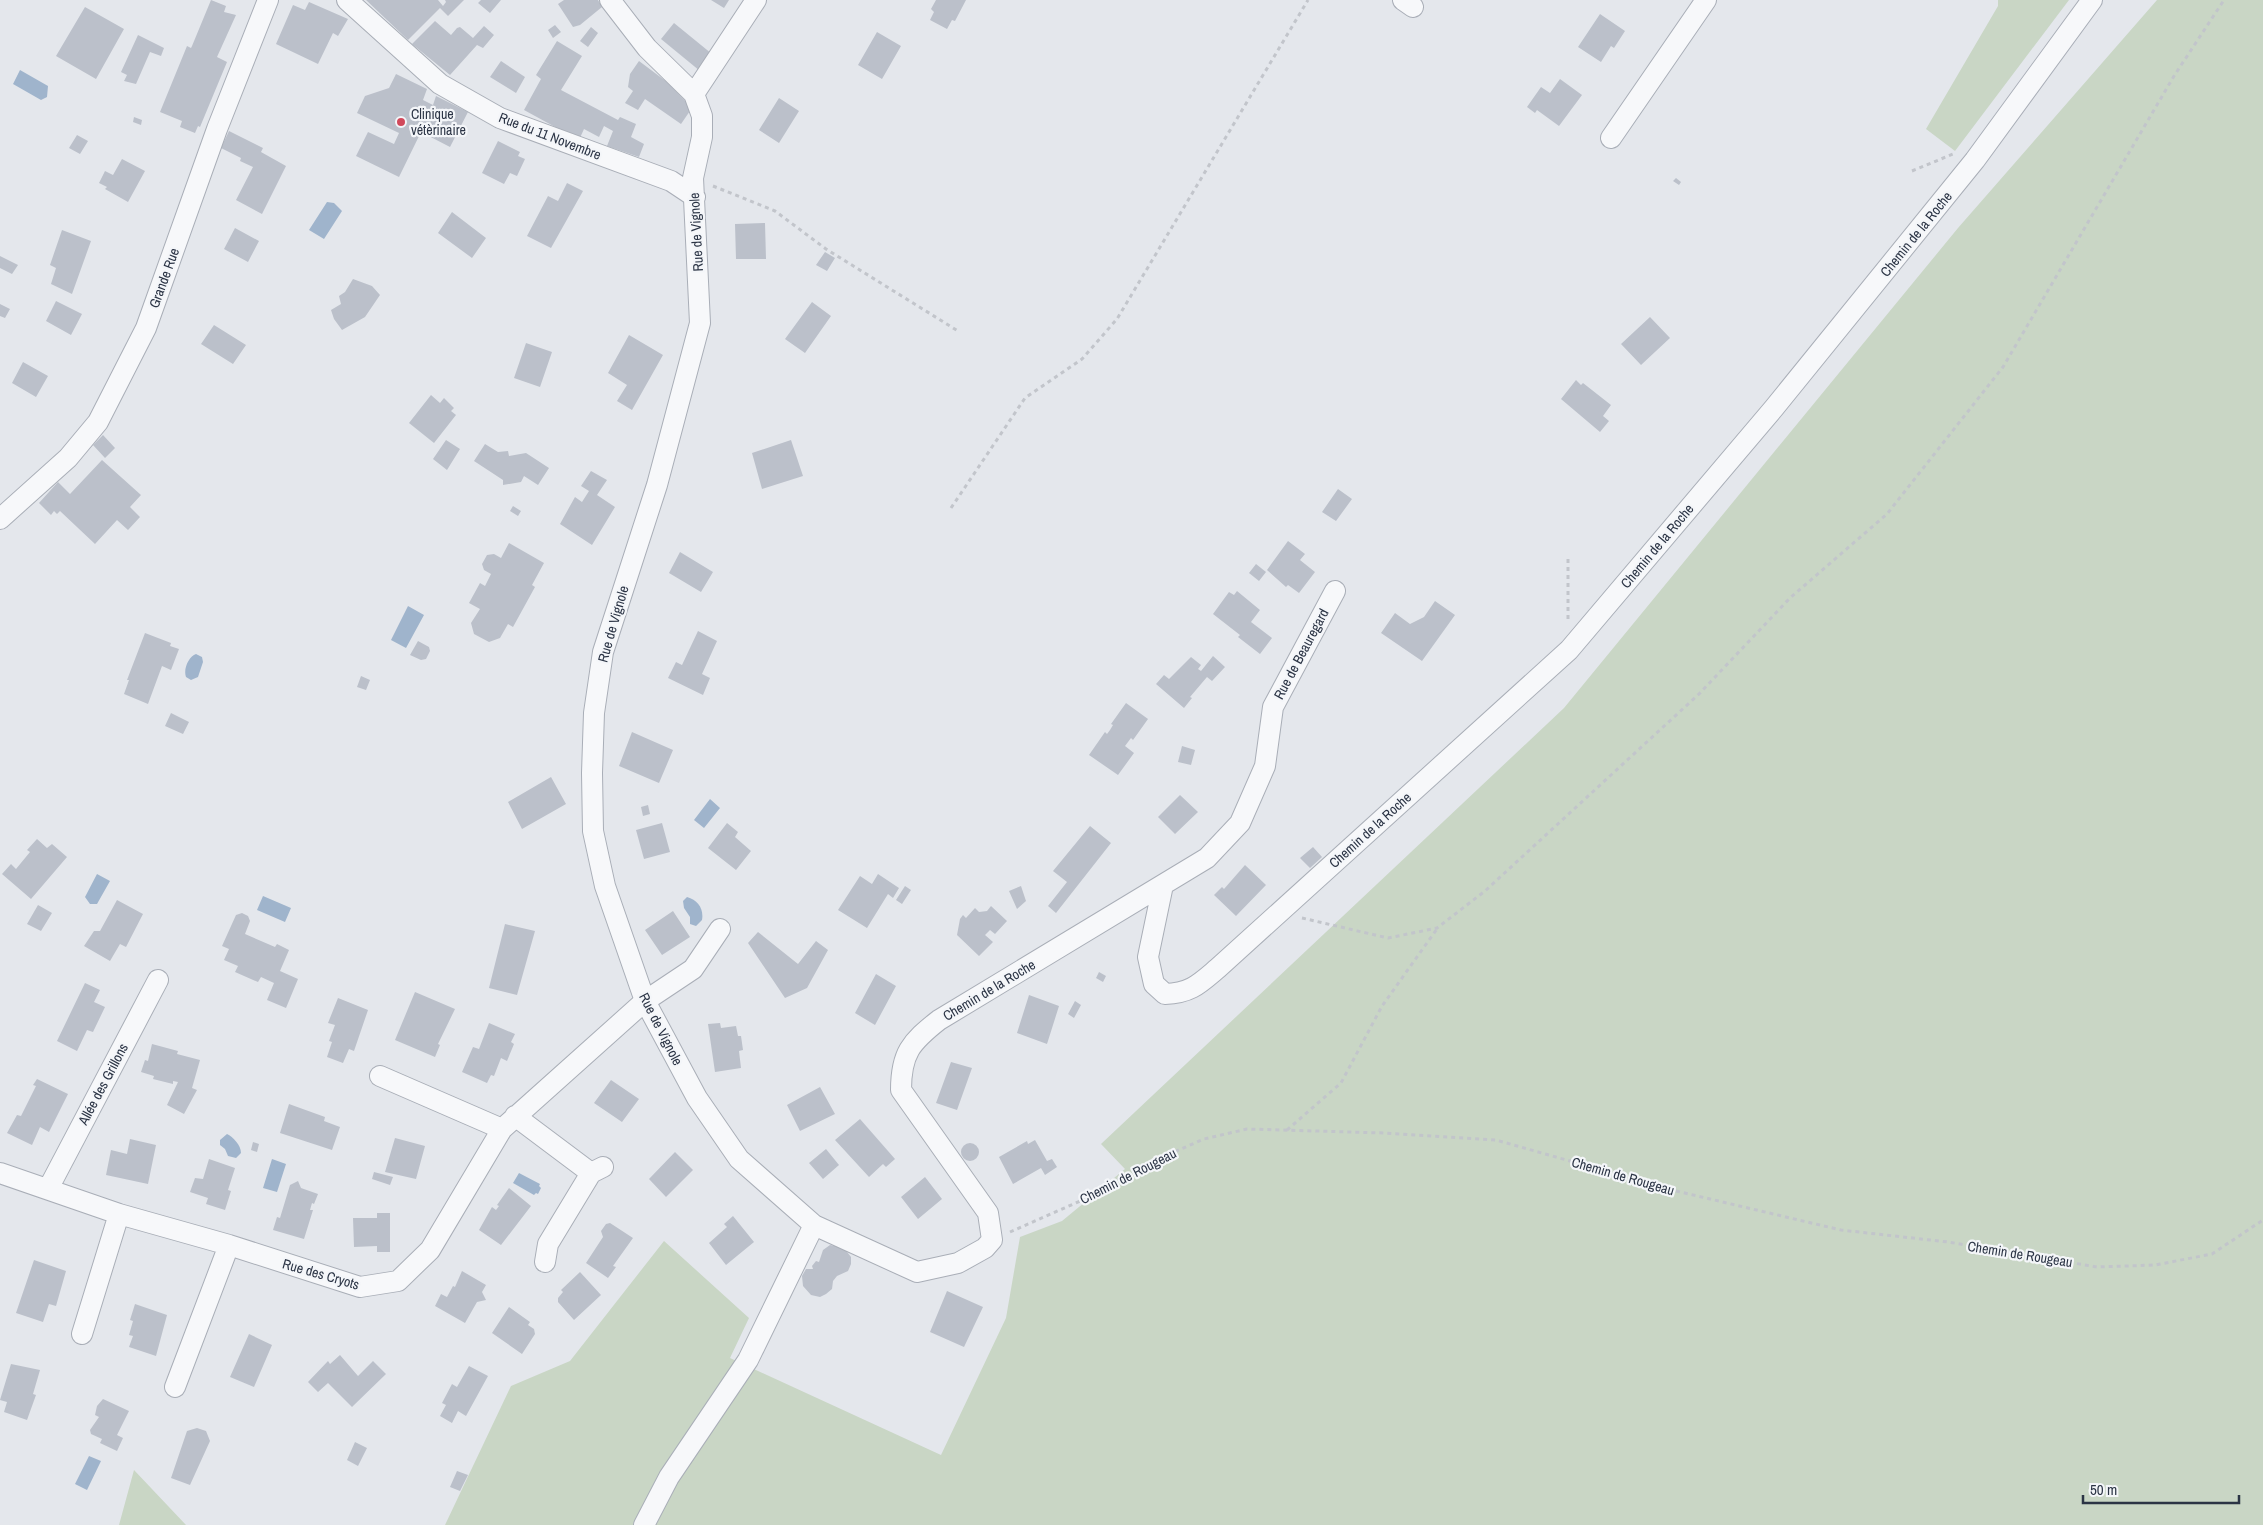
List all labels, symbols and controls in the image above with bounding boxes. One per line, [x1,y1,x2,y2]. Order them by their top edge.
place label: Clinique vétèrinaire [411,105,466,139]
street label: Rue du 11 Novembre [496,108,604,164]
marker: Clinique vétèrinaire [395,116,407,128]
street label: Chemin de la Roche [1876,188,1956,280]
street label: Rue de Vignole [685,192,707,272]
street label: Grande Rue [145,246,183,310]
street label: Chemin de la Roche [1616,500,1698,592]
street label: Rue de Vignole [593,584,633,664]
street label: Rue de Beauregard [1270,606,1332,702]
street label: Chemin de la Roche [1325,788,1415,872]
street label: Chemin de la Roche [940,955,1038,1025]
street label: Rue de Vignole [635,990,687,1068]
street label: Allée des Grillons [73,1040,132,1129]
street label: Chemin de Rougeau [1077,1144,1179,1208]
street label: Chemin de Rougeau [1570,1153,1676,1199]
street label: Chemin de Rougeau [1966,1237,2074,1271]
street label: Rue des Cryots [280,1254,362,1294]
scale bar [2083,1472,2239,1504]
text: 50 m [2090,1479,2117,1500]

